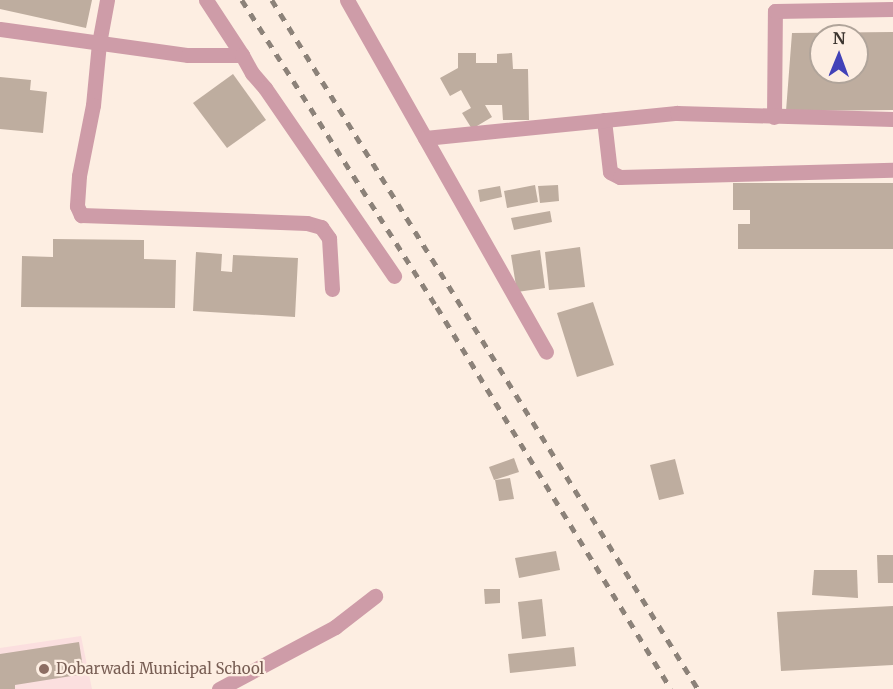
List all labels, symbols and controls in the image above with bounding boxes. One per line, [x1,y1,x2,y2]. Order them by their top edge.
north arrow [809,24,869,84]
text: N [833,28,846,48]
place label: Dobarwadi Municipal School [56,660,264,678]
marker: Dobarwadi Municipal School [37,662,51,676]

